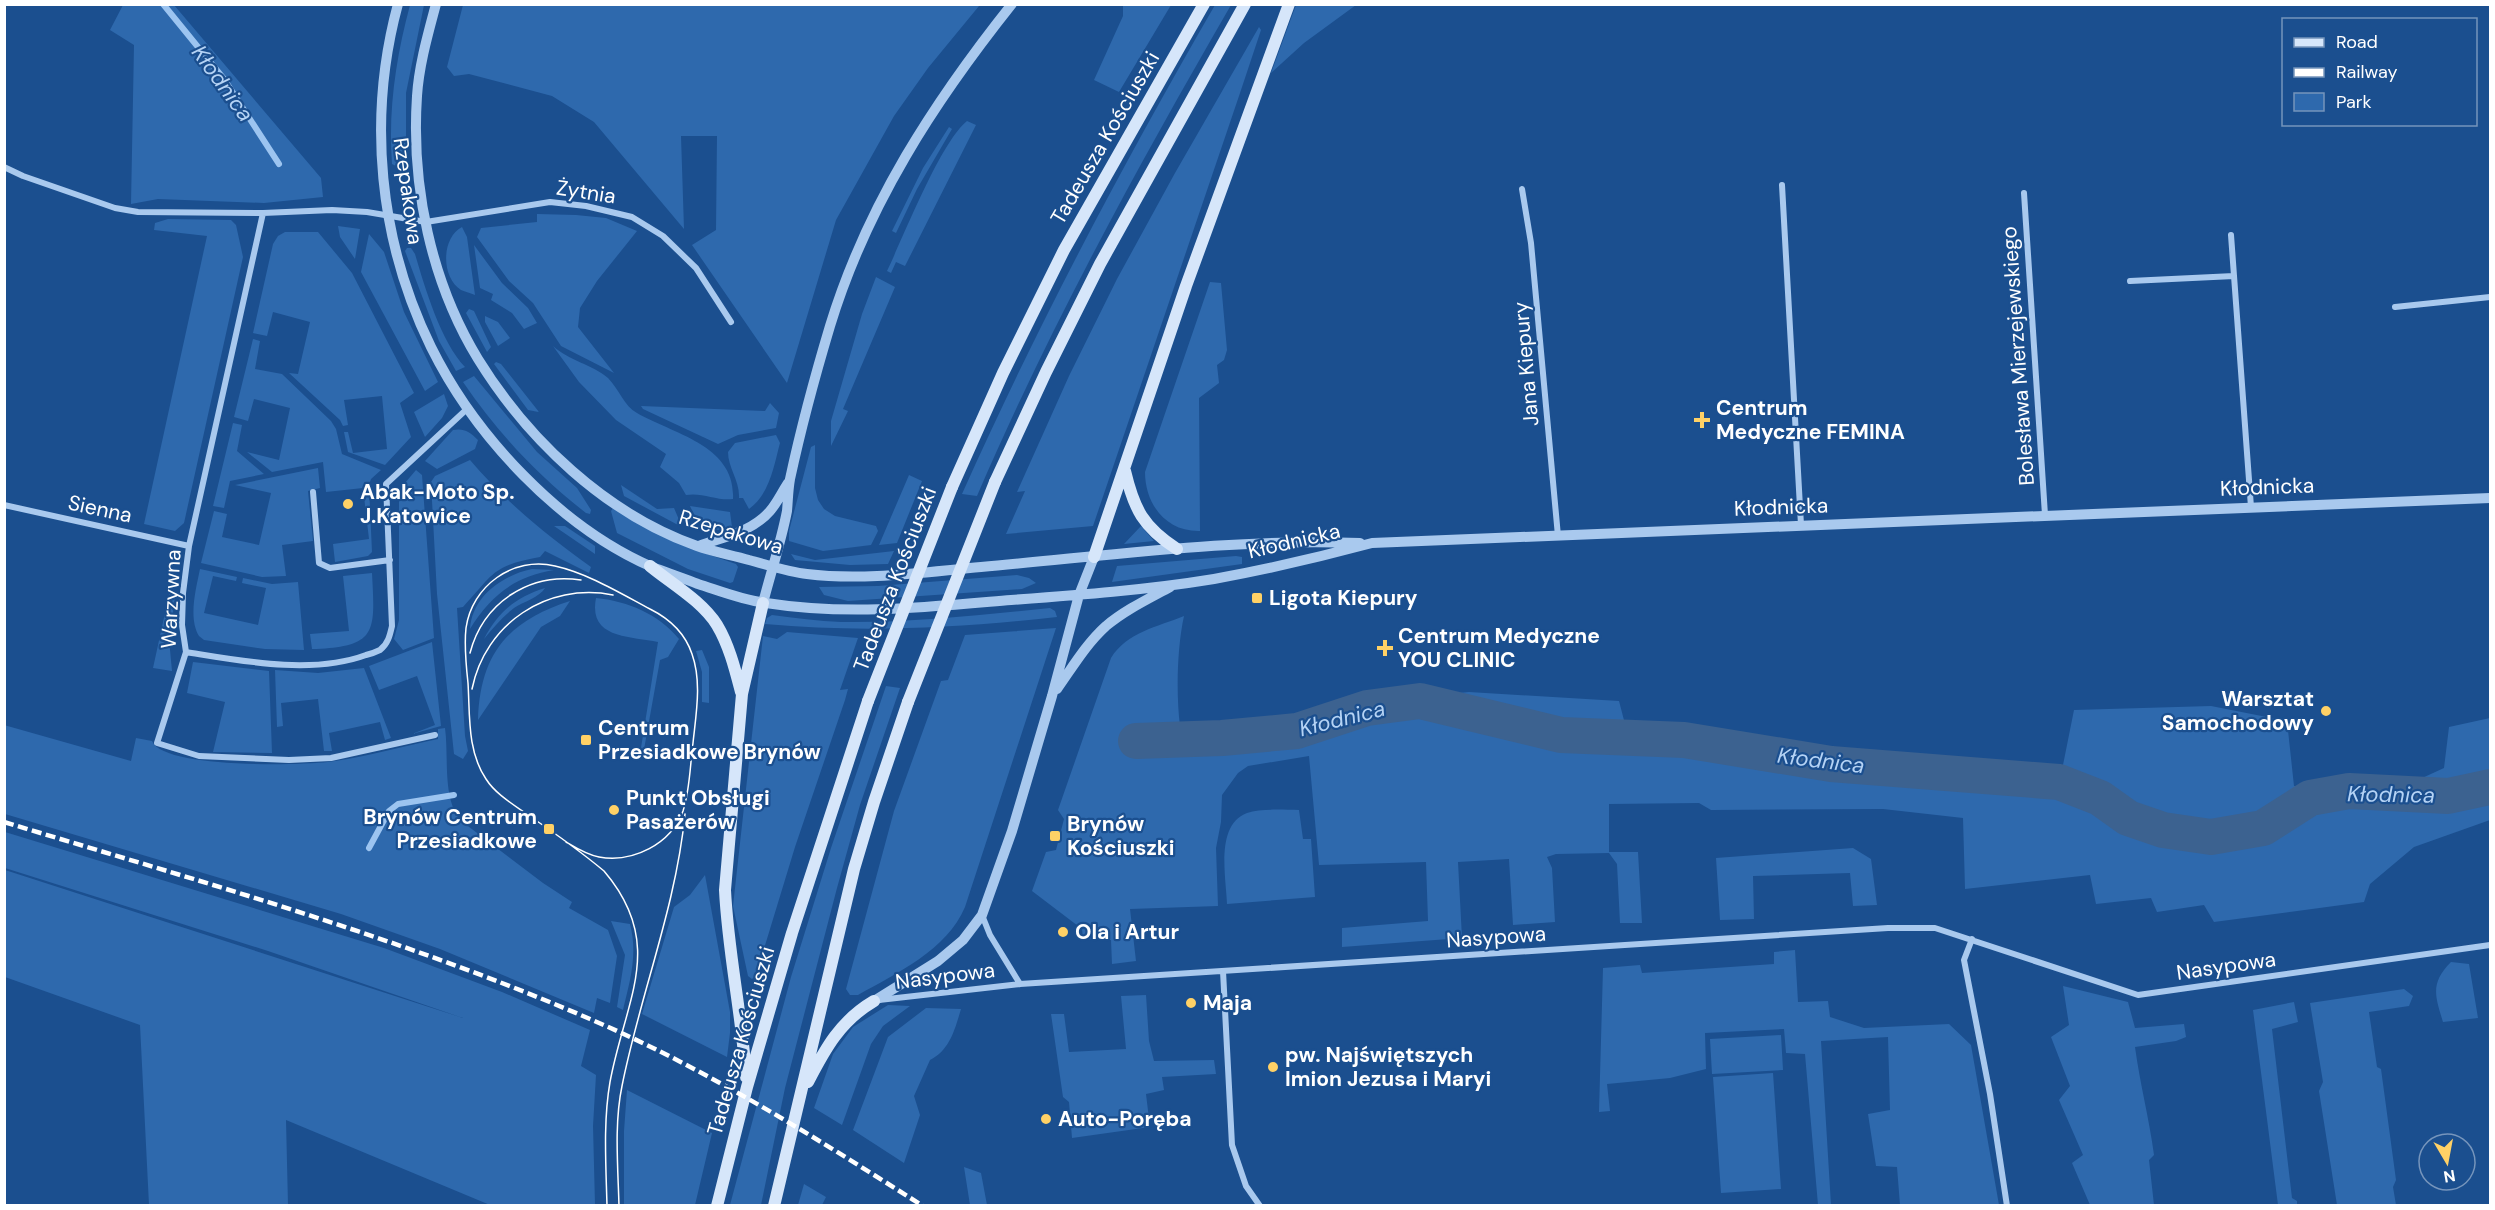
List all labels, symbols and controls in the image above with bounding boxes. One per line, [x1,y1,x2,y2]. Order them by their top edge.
legend [2282,18,2477,126]
text: Road [2336,30,2378,54]
water label: Kłodnica [185,39,260,127]
street label: Tadeusza Kościuszki [1044,46,1166,230]
text: Railway [2336,60,2398,84]
text: Park [2336,90,2372,114]
street label: Rzepakowa [387,136,429,246]
street label: Żytnia [554,173,618,211]
street label: Bolesława Mierzejewskiego [1995,225,2041,487]
street label: Jana Kiepury [1507,300,1545,427]
place label: Centrum Medyczne FEMINA [1716,394,1905,446]
marker: Centrum Medyczne FEMINA [1693,411,1711,429]
street label: Kłodnicka [2219,471,2315,503]
place label: Abak-Moto Sp. J.Katowice [360,478,514,530]
street label: Tadeusza Kościuszki [847,483,943,675]
street label: Sienna [65,489,135,529]
street label: Kłodnicka [1733,491,1829,523]
marker: Abak-Moto Sp. J.Katowice [341,497,355,511]
street label: Rzepakowa [675,503,787,561]
street label: Kłodnicka [1245,517,1343,565]
street label: Warzywna [154,549,188,649]
place label: Ligota Kiepury [1269,584,1418,612]
marker: Ligota Kiepury [1250,591,1264,605]
place label: Centrum Medyczne YOU CLINIC [1398,622,1600,674]
marker: Centrum Medyczne YOU CLINIC [1376,639,1394,657]
place label: Warsztat Samochodowy [2162,685,2314,737]
water label: Kłodnica [1296,694,1388,743]
marker: Warsztat Samochodowy [2319,704,2333,718]
place label: Centrum Przesiadkowe Brynów [598,714,821,766]
marker: Centrum Przesiadkowe Brynów [579,733,593,747]
water label: Kłodnica [1776,741,1866,780]
water label: Kłodnica [2347,779,2435,810]
place label: Punkt Obsługi Pasażerów [626,784,770,836]
place label: Brynów Centrum Przesiadkowe [363,803,537,855]
marker: Punkt Obsługi Pasażerów [607,803,621,817]
place label: Brynów Kościuszki [1067,810,1175,862]
marker: Brynów Centrum Przesiadkowe [542,822,556,836]
marker: Brynów Kościuszki [1048,829,1062,843]
place label: Ola i Artur [1075,918,1180,946]
street label: Nasypowa [1445,920,1547,954]
marker: Ola i Artur [1056,925,1070,939]
street label: Tadeusza Kościuszki [701,943,781,1139]
street label: Nasypowa [2175,945,2277,987]
street label: Nasypowa [894,956,996,996]
place label: Maja [1203,989,1252,1017]
marker: Maja [1184,996,1198,1010]
place label: pw. Najświętszych Imion Jezusa i Maryi [1285,1041,1491,1093]
marker: pw. Najświętszych Imion Jezusa i Maryi [1266,1060,1280,1074]
place label: Auto-Poręba [1058,1105,1192,1133]
marker: Auto-Poręba [1039,1112,1053,1126]
north arrow [2417,1132,2477,1192]
text: N [2442,1165,2457,1188]

